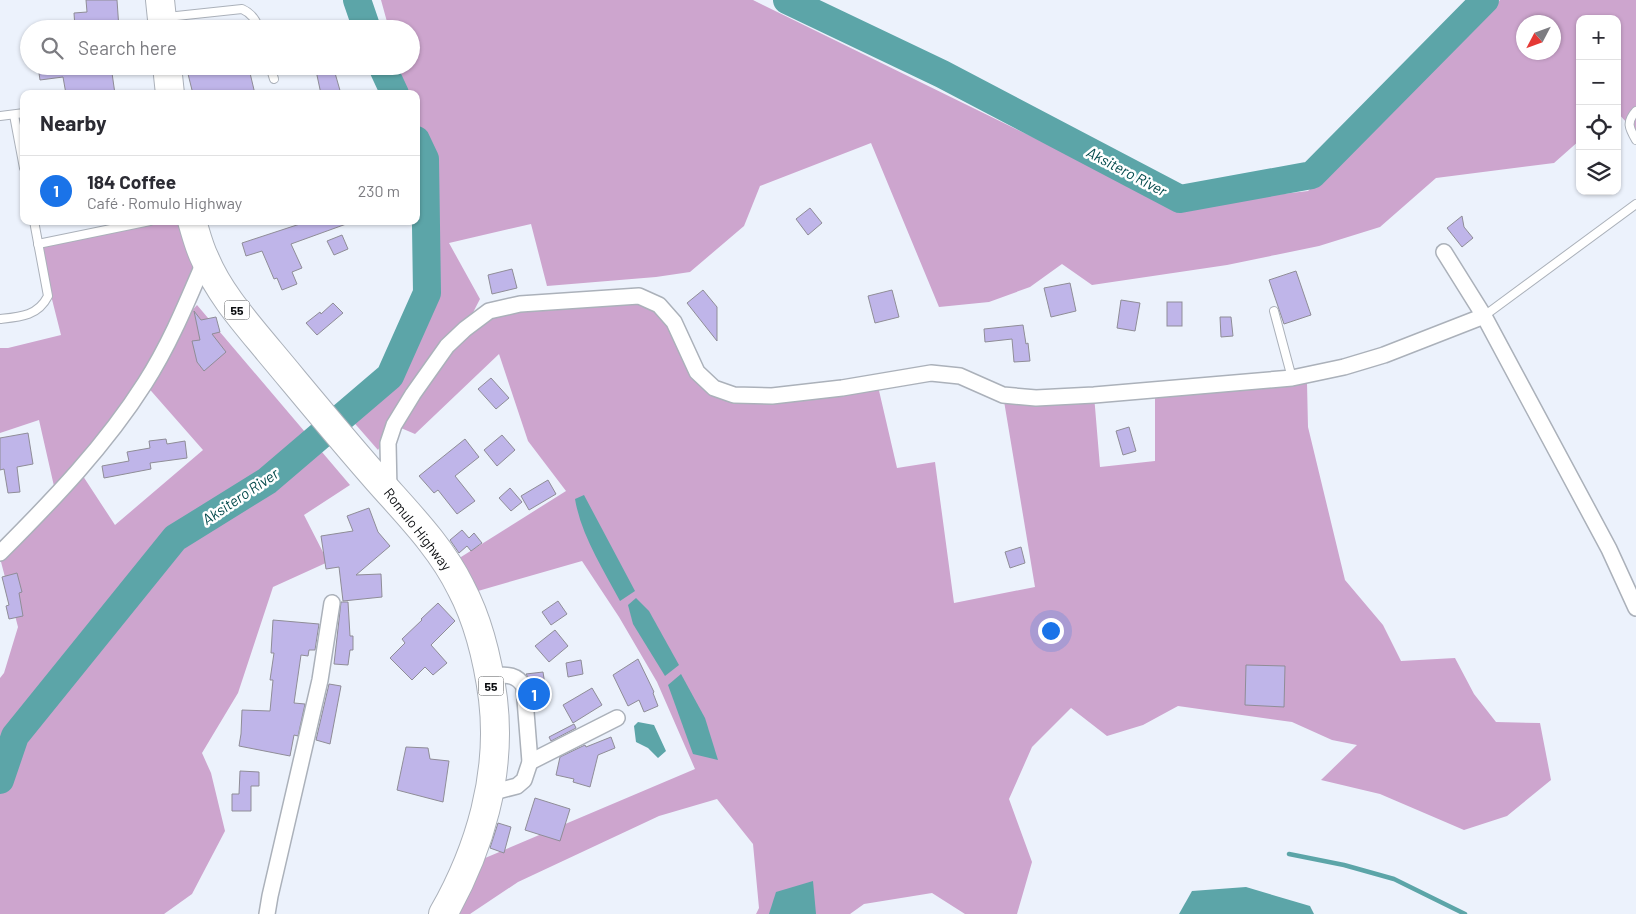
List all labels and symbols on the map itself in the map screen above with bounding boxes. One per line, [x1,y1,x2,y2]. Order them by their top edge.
north arrow [1516,15,1561,60]
water label: Aksitero River [1084,142,1171,200]
road number: 55 [224,300,250,320]
water label: Aksitero River [198,464,282,528]
street label: Romulo Highway [381,484,456,574]
your location [1038,618,1064,644]
pin: 1 [518,675,550,713]
road number: 55 [478,676,504,696]

